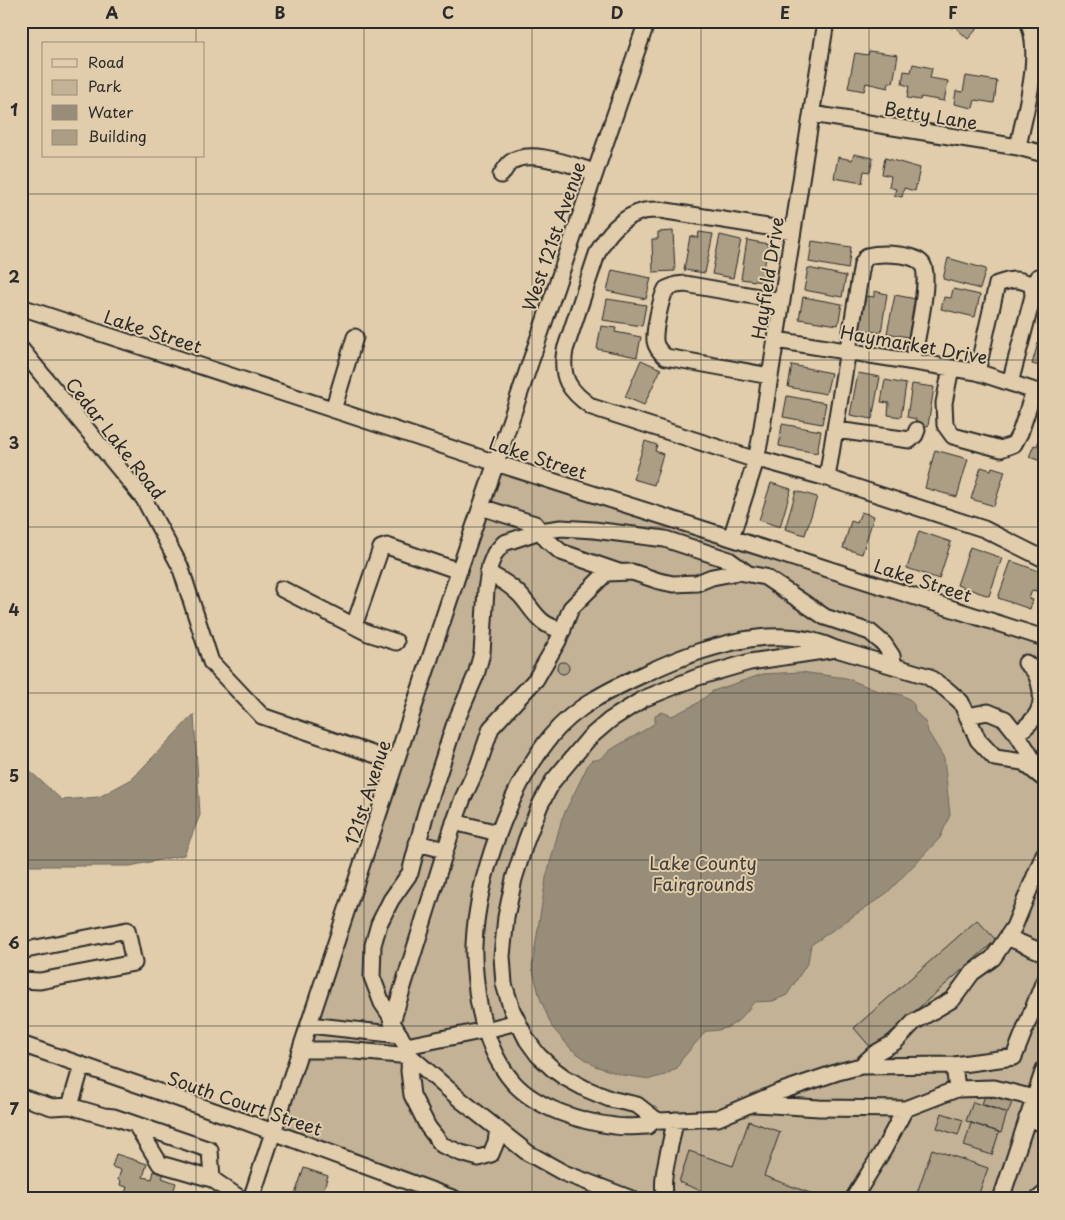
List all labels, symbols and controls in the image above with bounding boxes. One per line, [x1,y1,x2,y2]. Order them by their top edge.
text: A [106,0,119,24]
text: B [275,0,286,24]
text: C [442,0,454,24]
text: D [611,0,623,24]
text: E [780,0,790,24]
text: F [948,0,958,24]
legend [42,42,205,158]
text: Road [88,50,124,73]
text: Park [88,74,122,97]
street label: Betty Lane [882,94,980,136]
text: 1 [10,97,18,121]
text: Water [88,100,133,123]
text: Building [88,124,147,147]
street label: West 121st Avenue [515,157,591,314]
street label: Hayfield Drive [744,215,790,341]
text: 2 [8,264,20,288]
street label: Lake Street [101,303,205,359]
street label: Haymarket Drive [838,318,990,370]
street label: Cedar Lake Road [60,371,172,505]
street label: Lake Street [486,429,590,485]
text: 3 [9,430,19,454]
street label: Lake Street [871,552,975,608]
text: 4 [9,597,20,621]
street label: 121st Avenue [337,736,397,848]
text: 5 [9,763,19,787]
park label: Lake County Fairgrounds [649,849,757,897]
text: 6 [8,930,20,954]
street label: South Court Street [164,1064,326,1142]
text: 7 [9,1096,19,1120]

